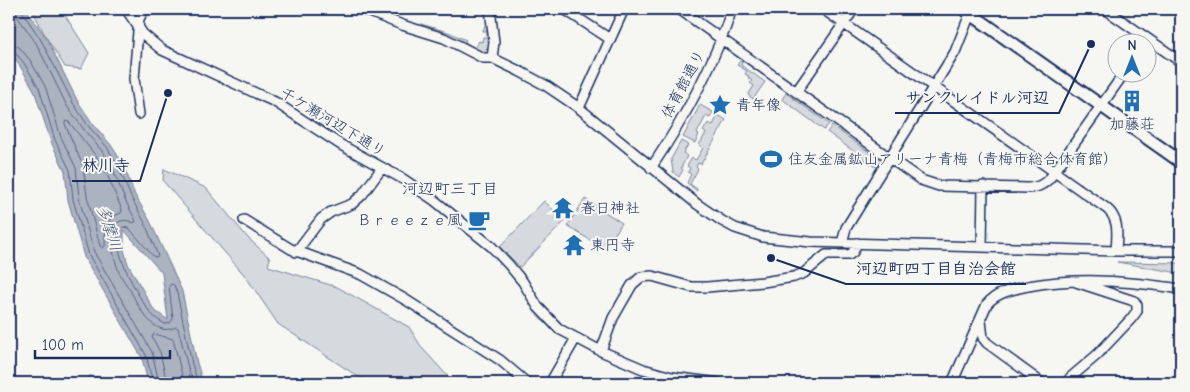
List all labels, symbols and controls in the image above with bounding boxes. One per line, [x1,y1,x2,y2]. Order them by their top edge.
north arrow [1108,32,1158,82]
text: N [1127,37,1137,54]
street label: 体育館通り [657,47,709,121]
callout: サンクレイドル河辺 [895,82,1059,113]
street label: 千ケ瀬河辺下通り [277,83,389,161]
building icon: 加藤荘 [1119,88,1145,114]
text: サンクレイドル河辺 [905,89,1049,107]
place icon: 青年像 [707,92,733,118]
place label: 青年像 [736,96,781,114]
place label: 加藤荘 [1109,115,1155,133]
sports icon: 住友金属鉱山アリーナ青梅（青梅市総合体育館） [758,146,784,172]
callout: 林川寺 [72,150,140,181]
place label: 住友金属鉱山アリーナ青梅（青梅市総合体育館） [788,150,1118,168]
text: 林川寺 [82,157,130,175]
district label: 河辺町三丁目 [402,180,498,198]
temple icon: 春日神社 [550,195,576,221]
place label: 春日神社 [580,199,640,217]
water label: 多摩川 [93,202,125,254]
cafe icon: Ｂｒｅｅｚｅ風 [466,207,492,233]
place label: Ｂｒｅｅｚｅ風 [357,211,462,229]
temple icon: 東円寺 [561,232,587,258]
place label: 東円寺 [590,236,635,254]
callout: 河辺町四丁目自治会館 [846,253,1026,284]
text: 河辺町四丁目自治会館 [856,260,1016,278]
scale bar [35,327,170,359]
text: 100 m [42,336,84,354]

